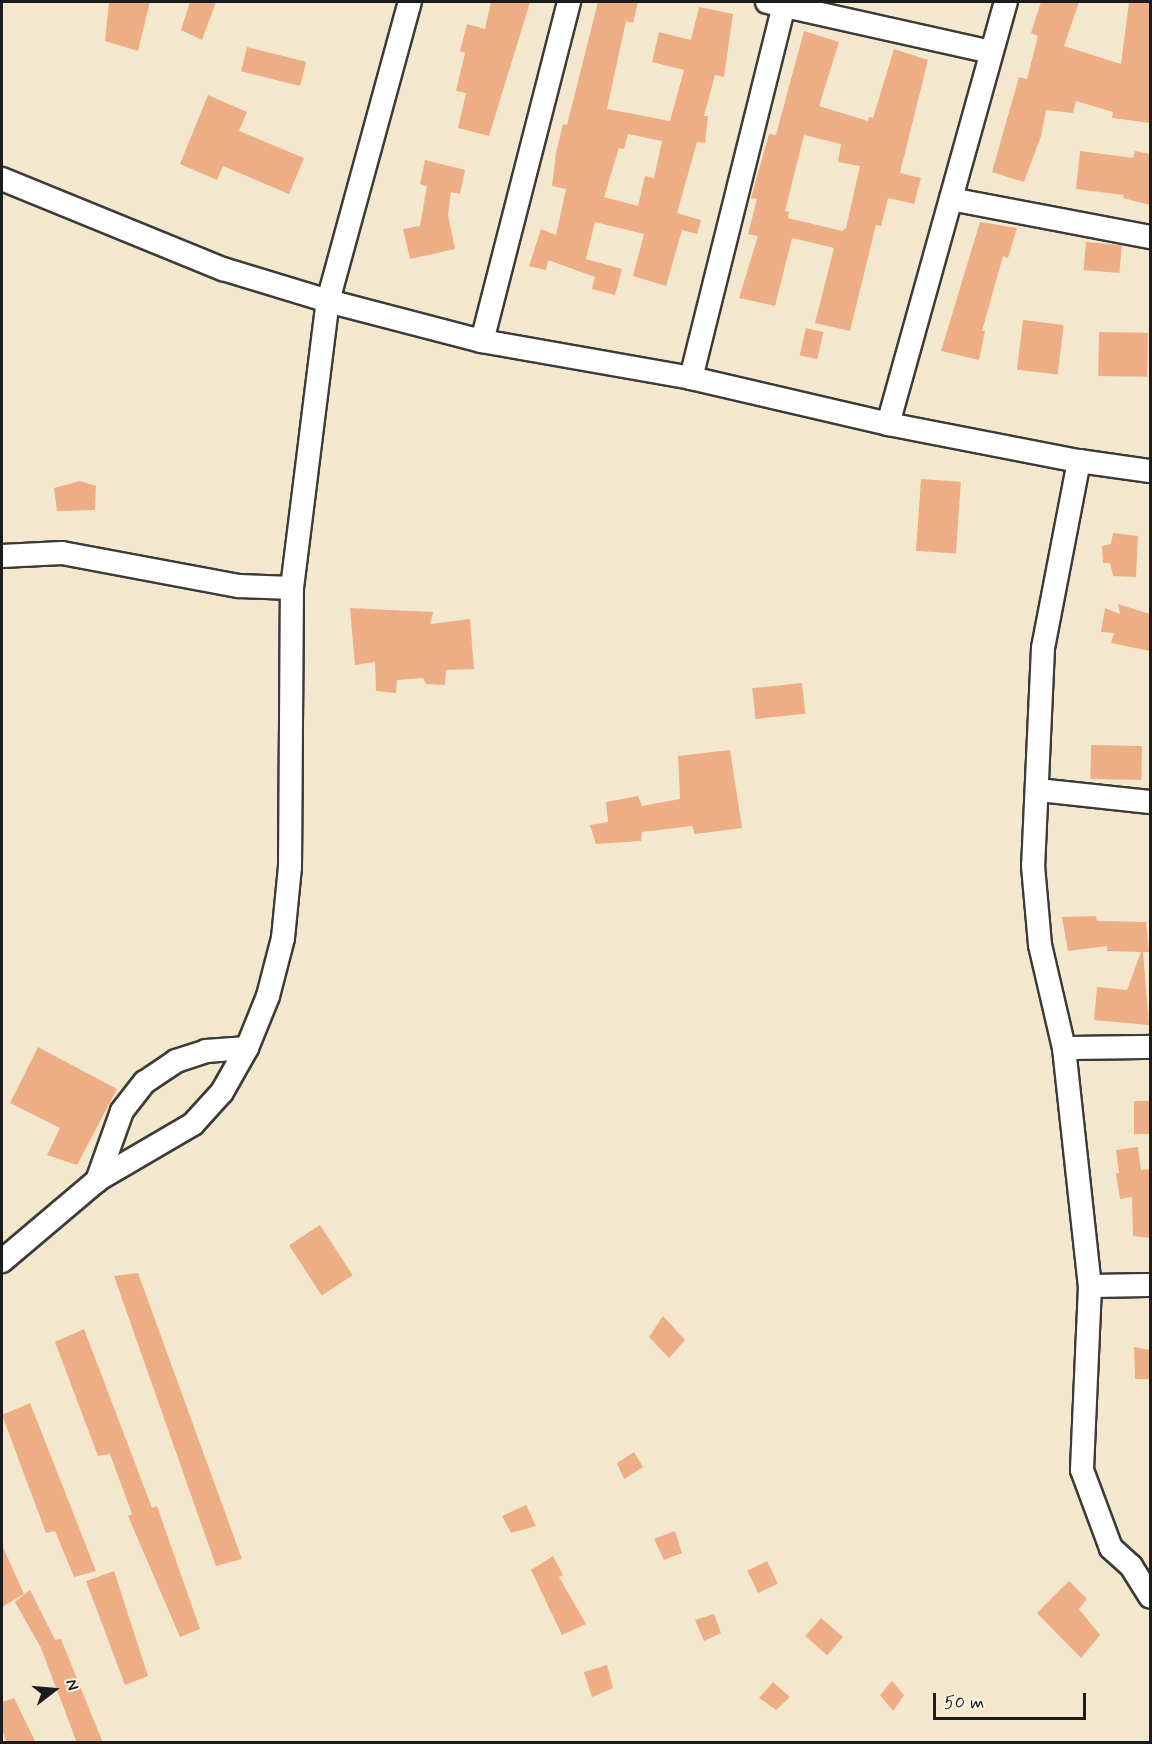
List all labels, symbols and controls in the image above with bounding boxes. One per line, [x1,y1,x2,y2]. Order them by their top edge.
north arrow [24,1660,84,1720]
text: N [60,1677,83,1693]
scale bar [936,1681,1089,1719]
text: 50 m [944,1691,984,1715]

